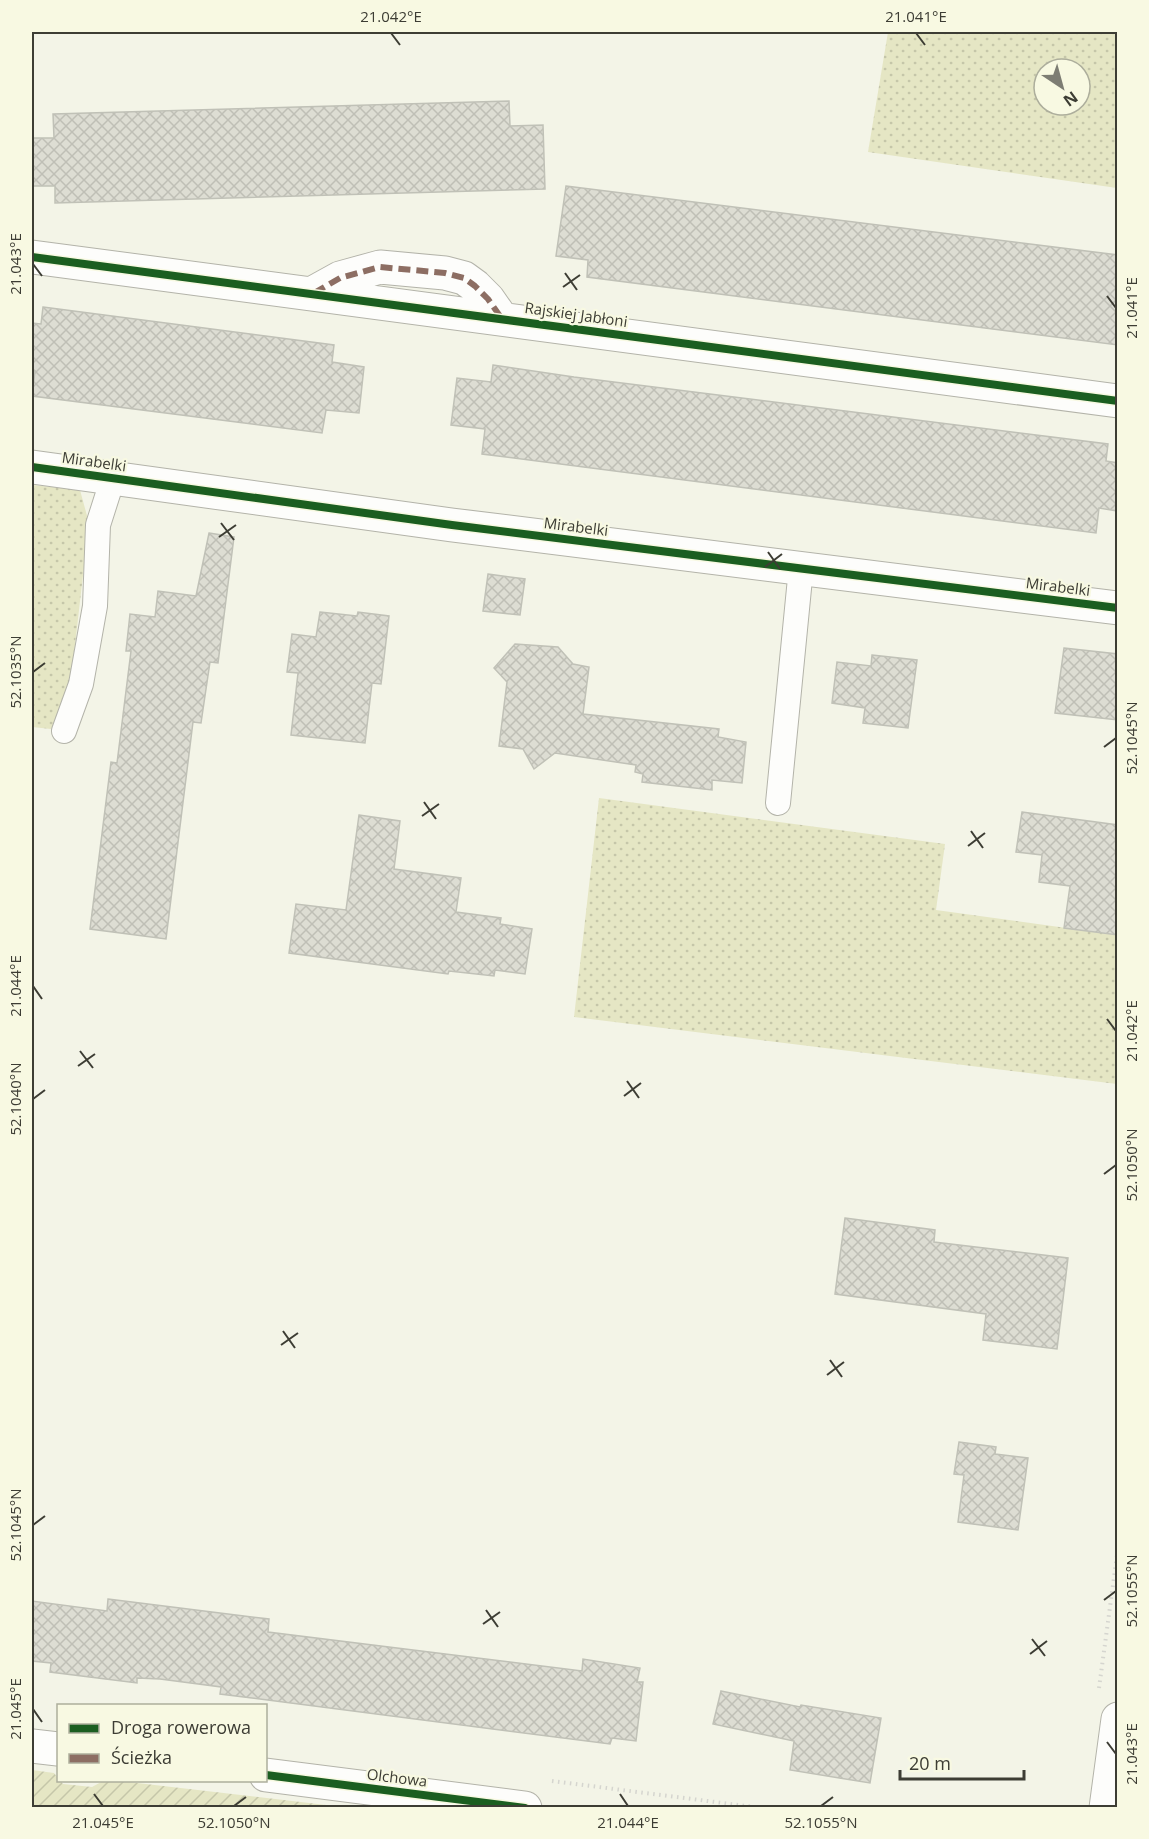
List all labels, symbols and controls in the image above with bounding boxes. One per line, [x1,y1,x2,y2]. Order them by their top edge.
text: 21.042°E [360,6,422,26]
text: 21.041°E [885,6,947,26]
north arrow [1032,57,1092,117]
text: N [1059,86,1083,112]
text: 21.043°E [5,233,25,295]
text: 21.041°E [1121,277,1141,339]
street label: Rajskiej Jabłoni [523,297,629,331]
street label: Mirabelki [61,447,128,475]
street label: Mirabelki [543,512,610,540]
street label: Mirabelki [1025,572,1092,600]
text: 52.1035°N [5,635,25,709]
text: 52.1045°N [1121,701,1141,775]
text: 21.044°E [5,955,25,1017]
text: 21.042°E [1121,1000,1141,1062]
text: 52.1040°N [5,1062,25,1136]
text: 52.1050°N [1121,1128,1141,1202]
text: 52.1045°N [5,1488,25,1562]
text: 52.1055°N [1121,1554,1141,1628]
text: 21.045°E [5,1678,25,1740]
legend [57,1704,267,1782]
text: Droga rowerowa [111,1715,251,1739]
text: 21.043°E [1121,1723,1141,1785]
scale bar [900,1743,1024,1781]
text: Ścieżka [111,1745,172,1769]
text: 20 m [909,1751,951,1775]
street label: Olchowa [366,1763,429,1791]
text: 21.045°E [72,1812,134,1832]
text: 52.1050°N [197,1812,271,1832]
text: 21.044°E [597,1812,659,1832]
text: 52.1055°N [784,1812,858,1832]

